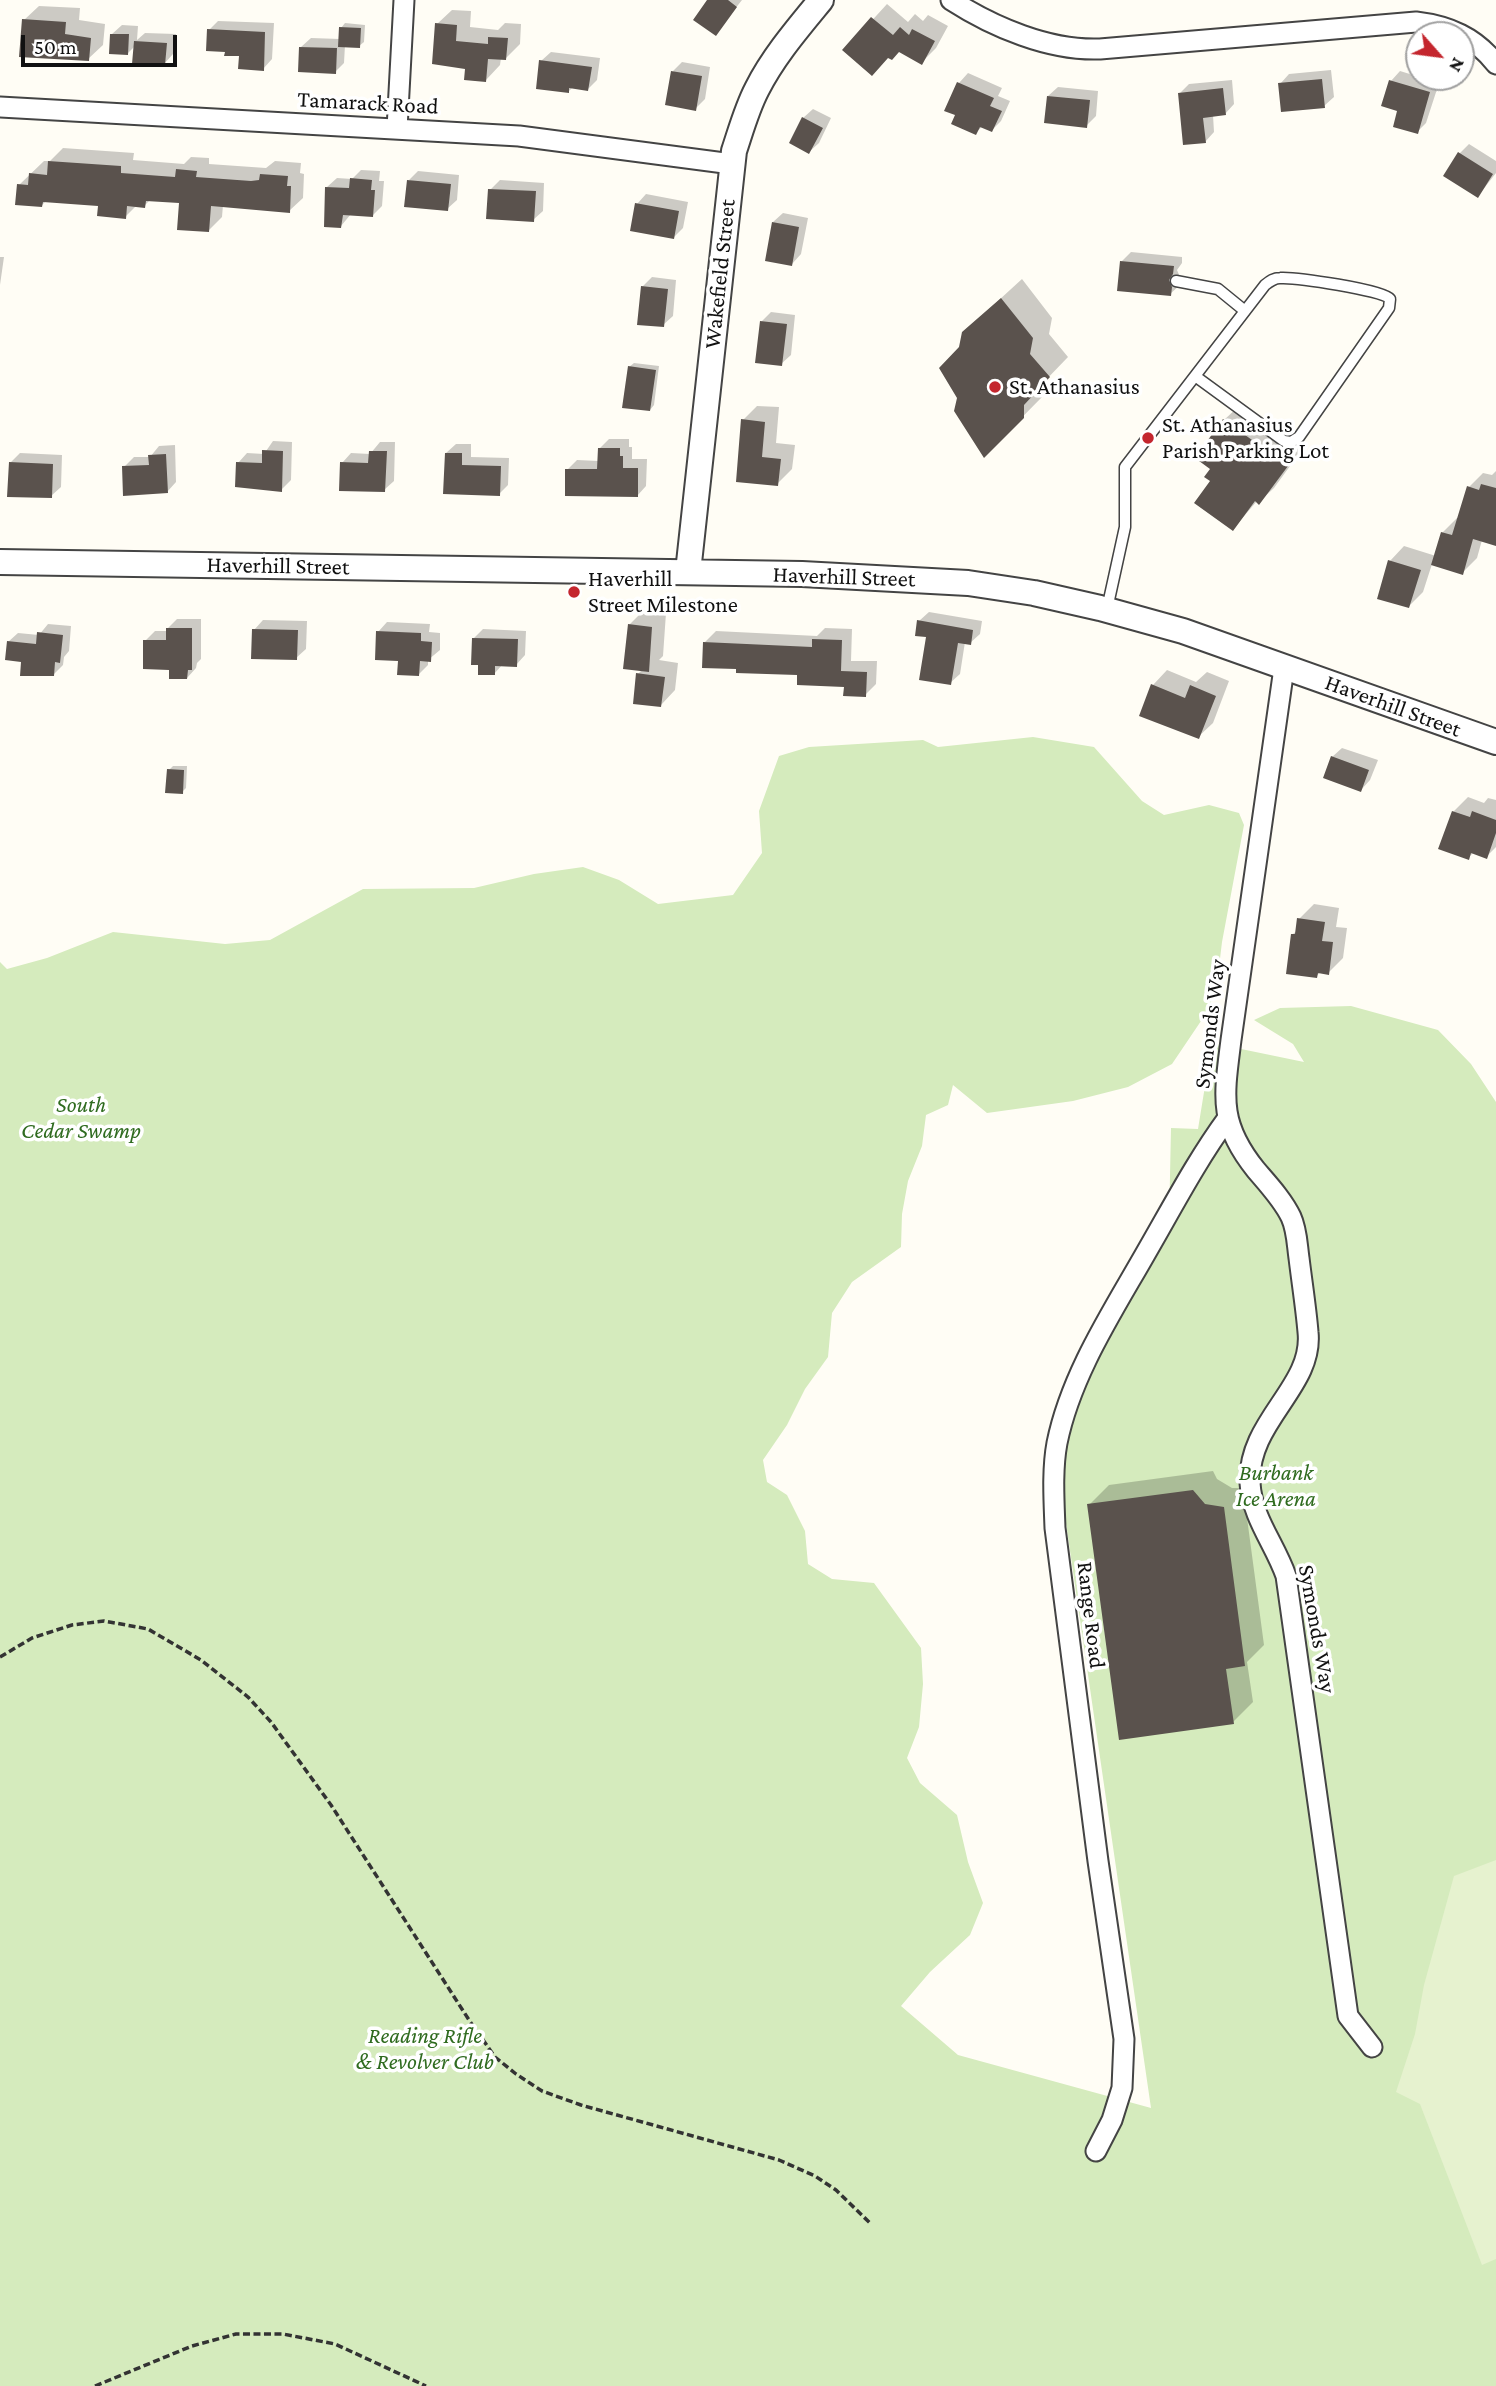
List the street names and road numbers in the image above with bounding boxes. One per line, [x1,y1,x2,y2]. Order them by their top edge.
street label: Tamarack Road [297,86,439,120]
street label: Wakefield Street [698,198,742,350]
street label: Haverhill Street [206,551,350,581]
street label: Haverhill Street [772,561,916,593]
street label: Haverhill Street [1321,669,1465,743]
street label: Symonds Way [1188,958,1232,1090]
street label: Range Road [1071,1560,1111,1670]
street label: Symonds Way [1292,1563,1342,1695]

